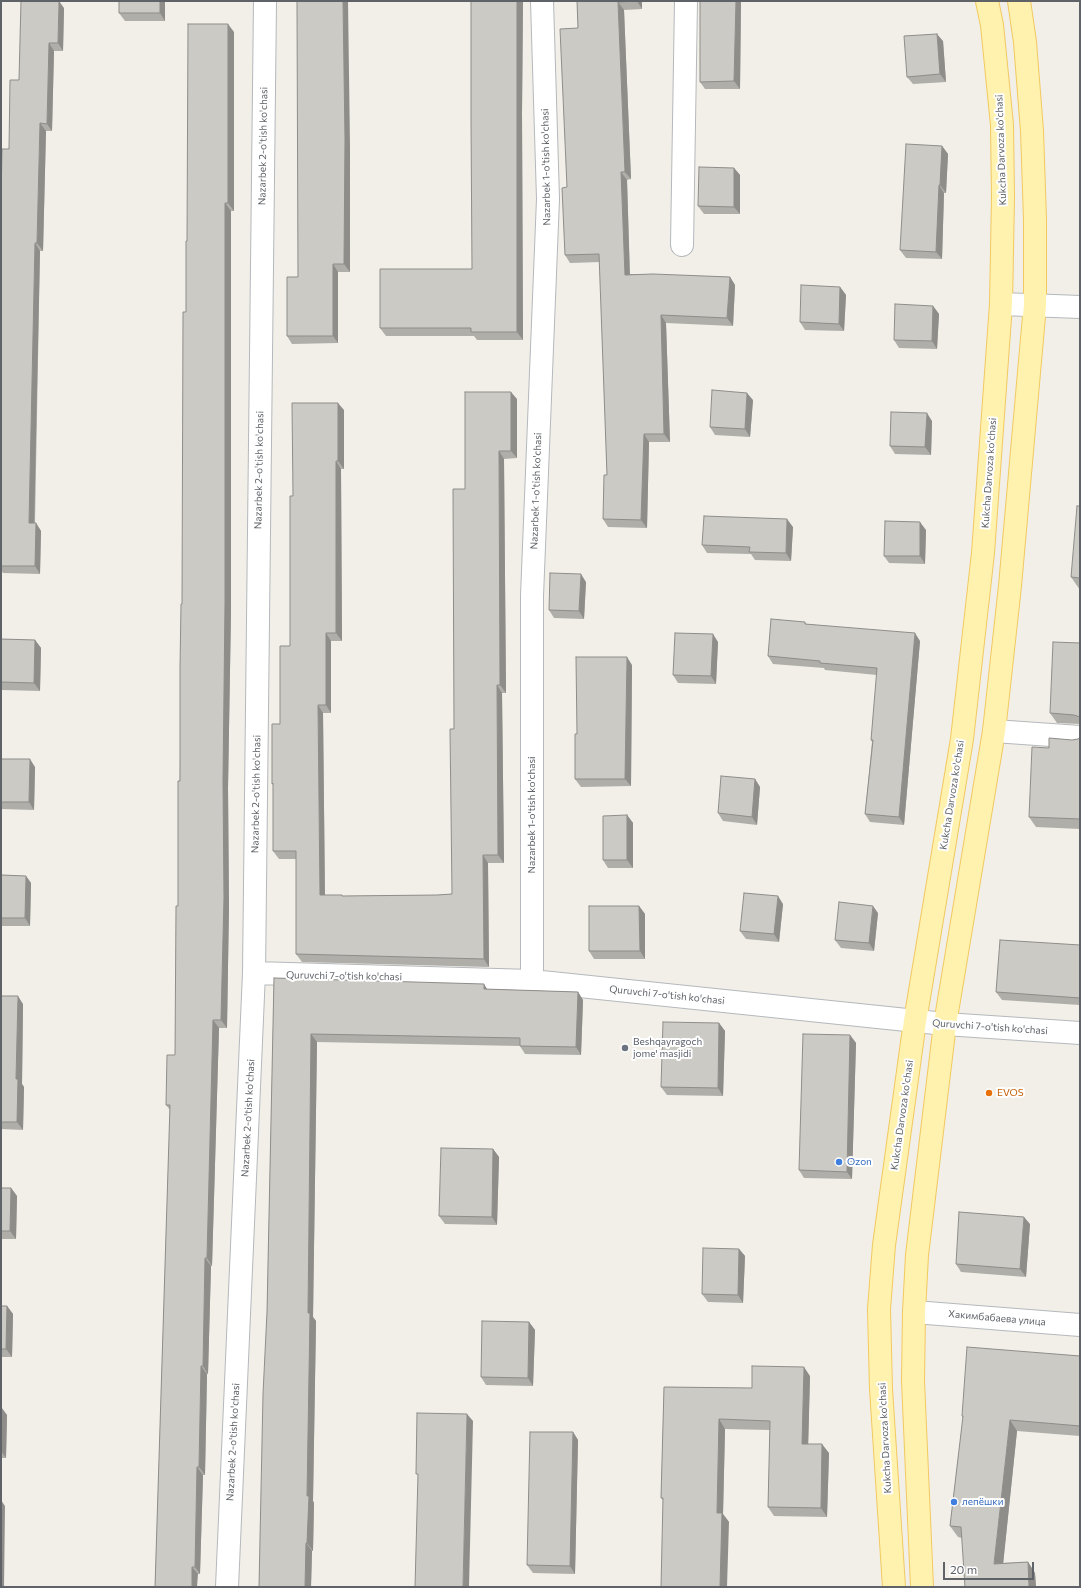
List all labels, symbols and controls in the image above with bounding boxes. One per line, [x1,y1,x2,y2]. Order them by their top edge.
street label: Nazarbek 2-o'tish ko'chasi [256,87,270,205]
street label: Kukcha Darvoza ko'chasi [993,94,1009,206]
street label: Nazarbek 1-o'tish ko'chasi [539,108,553,226]
street label: Nazarbek 2-o'tish ko'chasi [252,411,266,529]
street label: Kukcha Darvoza ko'chasi [979,417,999,529]
street label: Nazarbek 1-o'tish ko'chasi [528,432,544,550]
street label: Nazarbek 2-o'tish ko'chasi [249,735,263,853]
street label: Kukcha Darvoza ko'chasi [937,739,967,851]
street label: Nazarbek 1-o'tish ko'chasi [526,756,538,874]
street label: Quruvchi 7-o'tish ko'chasi [286,969,402,983]
street label: Quruvchi 7-o'tish ko'chasi [609,983,725,1007]
street label: Quruvchi 7-o'tish ko'chasi [932,1017,1048,1037]
place label: Beshqayragoch jome' masjidi [633,1036,702,1060]
marker: Beshqayragoch jome' masjidi [620,1043,630,1053]
street label: Nazarbek 2-o'tish ko'chasi [239,1059,257,1177]
street label: Kukcha Darvoza ko'chasi [888,1059,916,1171]
place label: EVOS [997,1087,1024,1099]
marker: EVOS [984,1088,994,1098]
place label: Ozon [847,1156,872,1168]
marker: Ozon [834,1157,844,1167]
street label: Хакимбабаева улица [948,1308,1046,1328]
street label: Kukcha Darvoza ko'chasi [876,1382,894,1494]
street label: Nazarbek 2-o'tish ko'chasi [224,1383,242,1501]
place label: лепёшки [962,1496,1003,1508]
marker: лепёшки [949,1497,959,1507]
scale bar [945,1554,1036,1580]
text: 20 m [950,1562,977,1576]

